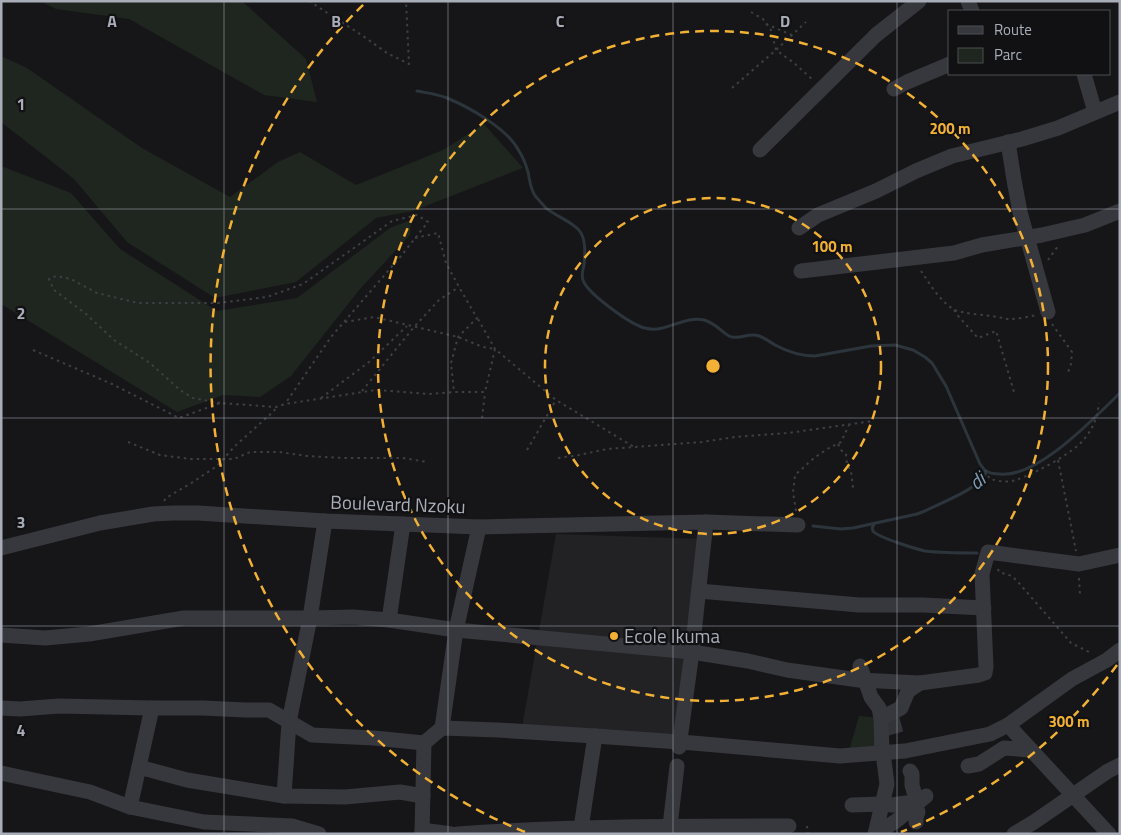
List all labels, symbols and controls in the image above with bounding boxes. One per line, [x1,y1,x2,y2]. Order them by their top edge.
text: A [107,9,117,33]
text: B [331,9,341,33]
text: C [556,9,565,33]
text: D [780,9,790,33]
legend [948,10,1111,75]
text: Route [994,18,1032,41]
text: Parc [994,43,1022,66]
text: 1 [17,92,25,116]
text: 200 m [929,117,971,140]
text: 100 m [811,235,853,258]
text: 2 [17,301,25,325]
centre of rings [704,357,722,375]
water label: di [961,462,994,497]
street label: Boulevard Nzoku [330,487,466,520]
text: 3 [17,510,25,534]
place label: Ecole Ikuma [624,621,720,650]
marker: Ecole Ikuma [608,630,620,642]
text: 300 m [1048,710,1090,733]
text: 4 [17,718,26,742]

